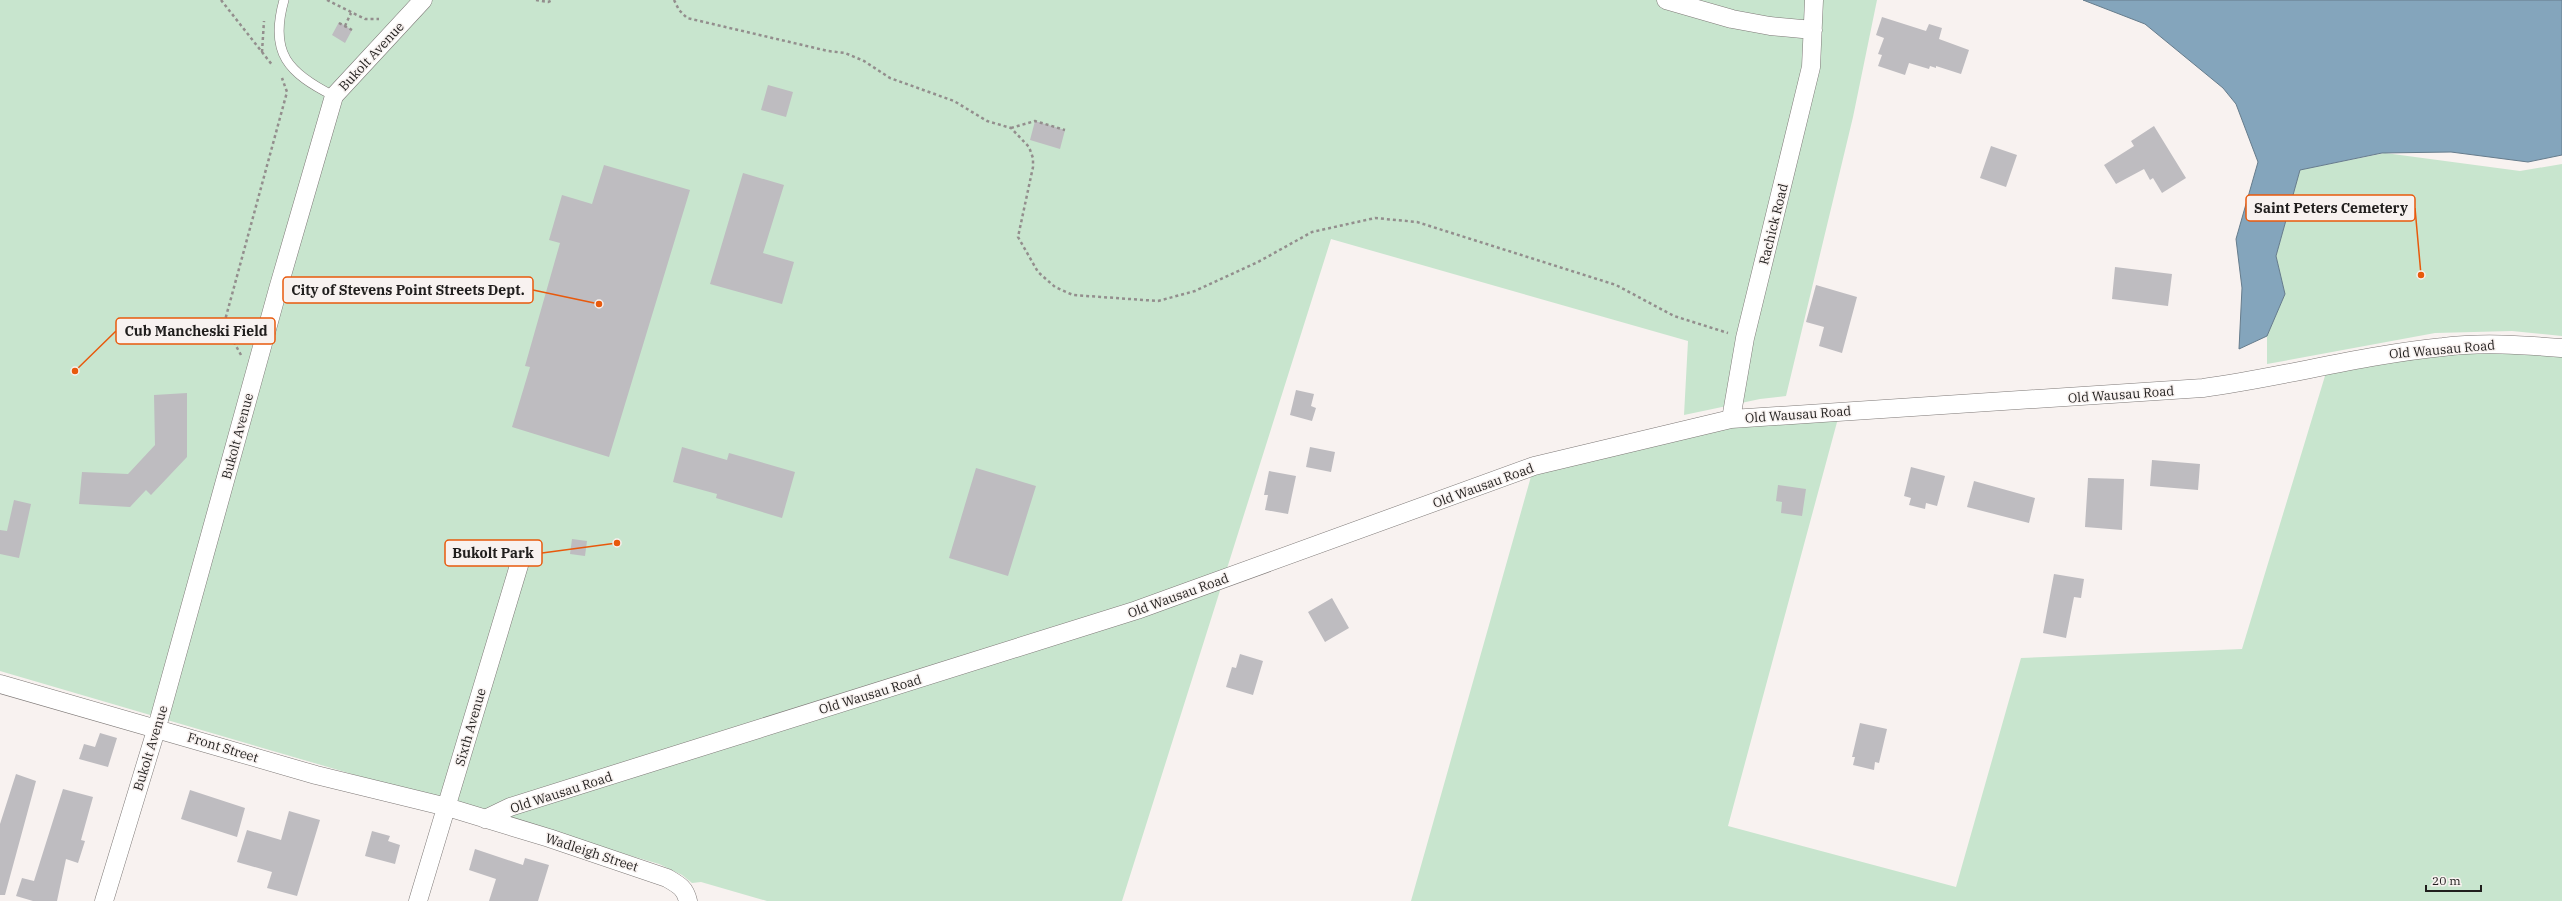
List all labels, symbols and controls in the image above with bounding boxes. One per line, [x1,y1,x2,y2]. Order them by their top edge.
street label: Bukolt Avenue [335,18,408,95]
street label: Rachick Road [1755,182,1792,266]
callout: Saint Peters Cemetery [2246,195,2415,221]
text: Saint Peters Cemetery [2254,199,2408,217]
callout: City of Stevens Point Streets Dept. [283,277,533,303]
text: City of Stevens Point Streets Dept. [291,281,525,299]
callout: Cub Mancheski Field [116,318,275,344]
text: Cub Mancheski Field [124,322,268,340]
street label: Old Wausau Road [2388,336,2496,363]
street label: Old Wausau Road [2067,382,2175,407]
street label: Bukolt Avenue [218,391,257,481]
street label: Old Wausau Road [1744,402,1852,427]
street label: Old Wausau Road [1430,459,1536,512]
callout: Bukolt Park [445,540,542,566]
text: Bukolt Park [452,544,534,562]
street label: Old Wausau Road [1125,569,1231,622]
street label: Old Wausau Road [817,671,924,718]
street label: Sixth Avenue [451,686,490,768]
street label: Bukolt Avenue [129,703,172,793]
street label: Front Street [185,729,261,766]
street label: Old Wausau Road [508,768,614,817]
street label: Wadleigh Street [543,829,641,876]
scale bar [2426,867,2481,893]
text: 20 m [2432,873,2461,888]

